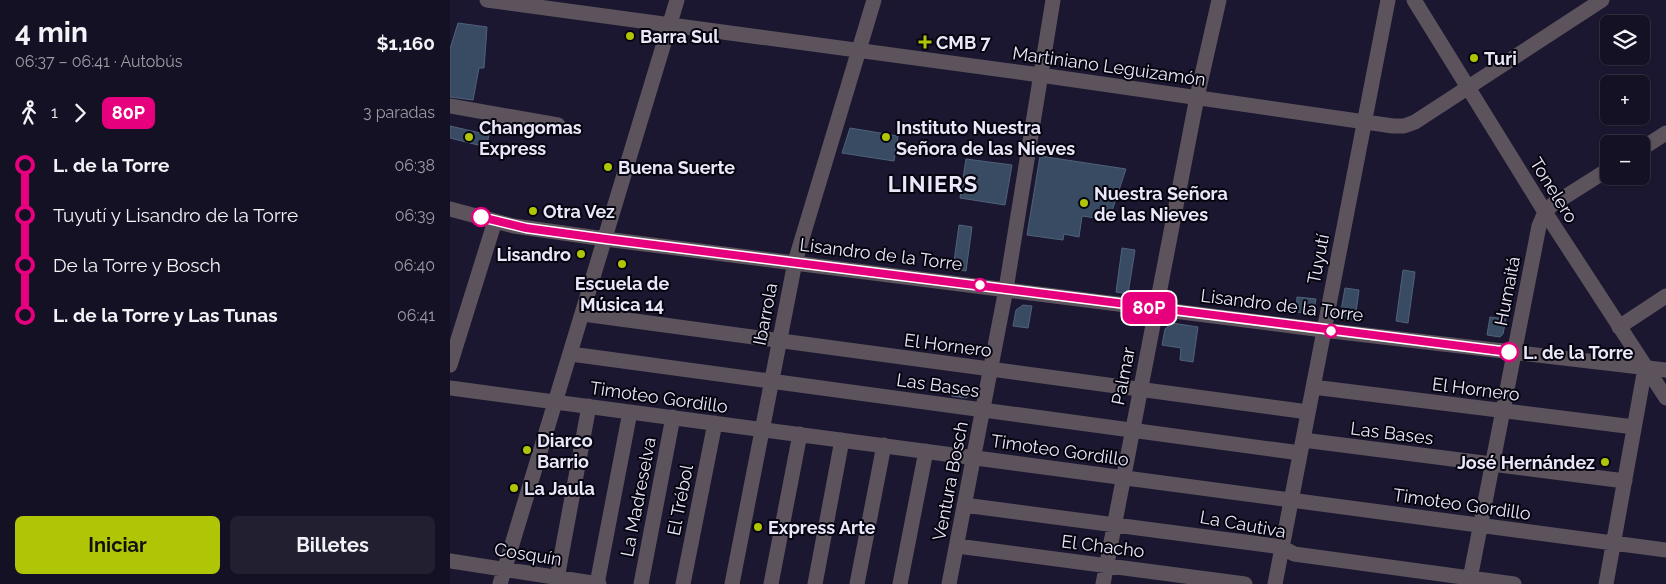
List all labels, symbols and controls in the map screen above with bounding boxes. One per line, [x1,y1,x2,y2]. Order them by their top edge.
map controls [1600,15,1650,185]
button: layers [1600,15,1650,65]
text: 4 min [15,16,88,49]
place label: Barra Sul [640,26,719,47]
marker: Barra Sul [624,30,636,42]
text: $1,160 [377,32,435,54]
place label: CMB 7 [936,32,991,53]
marker: CMB 7 [918,35,932,49]
street label: Martiniano Leguizamón [1011,42,1207,90]
place label: Turi [1484,48,1517,69]
text: 06:37 – 06:41 · Autobús [15,52,182,71]
marker: Turi [1468,52,1480,64]
button: + [1600,75,1650,125]
icon: walk [15,99,43,127]
icon: forward [66,99,94,127]
text: 80P [112,102,145,123]
text: 1 [51,103,58,122]
text: 3 paradas [363,103,435,122]
place label: Changomas Express [479,117,582,159]
place label: Instituto Nuestra Señora de las Nieves [896,117,1075,159]
marker: Changomas Express [463,131,475,143]
marker: Instituto Nuestra Señora de las Nieves [880,131,892,143]
button: − [1600,135,1650,185]
text: L. de la Torre [53,154,169,176]
street label: Tonelero [1526,154,1582,227]
text: 06:38 [395,156,435,175]
place label: Buena Suerte [618,157,735,178]
marker: Buena Suerte [602,161,614,173]
district label: LINIERS [888,171,978,197]
place label: Nuestra Señora de las Nieves [1094,183,1228,225]
marker: Nuestra Señora de las Nieves [1078,197,1090,209]
place label: Otra Vez [543,201,615,222]
text: Tuyutí y Lisandro de la Torre [53,204,298,226]
marker: Otra Vez [527,205,539,217]
text: 06:39 [395,206,435,225]
unlabelled marker [471,207,491,227]
street label: Tuyutí [1303,232,1333,286]
street label: Lisandro de la Torre [799,234,964,274]
place label: Lisandro [496,244,571,265]
marker: Lisandro [575,248,587,260]
text: De la Torre y Bosch [53,254,221,276]
street label: Humaitá [1490,255,1524,327]
text: 06:40 [394,256,435,275]
marker: Escuela de Música 14 [616,258,628,270]
place label: Escuela de Música 14 [575,273,669,315]
unlabelled marker [973,278,987,292]
street label: Ibarrola [749,281,781,347]
street label: Lisandro de la Torre [1200,285,1365,325]
line badge: 80P [1120,292,1178,324]
text: 80P [1132,297,1166,318]
text: L. de la Torre y Las Tunas [53,304,278,326]
text: 06:41 [397,306,435,325]
unlabelled marker [1324,324,1338,338]
street label: El Hornero [903,329,993,361]
marker: L. de la Torre [1499,342,1519,362]
place label: L. de la Torre [1523,342,1634,363]
street label: Palmar [1107,345,1139,407]
street label: Las Bases [895,369,981,401]
street label: El Hornero [1431,373,1521,405]
street label: Timoteo Gordillo [589,377,730,417]
street label: Las Bases [1349,417,1435,449]
street label: Ventura Bosch [928,420,972,542]
place label: Diarco Barrio [537,430,593,472]
street label: Timoteo Gordillo [990,430,1131,470]
street label: La Madreselva [616,436,660,558]
marker: Diarco Barrio [521,444,533,456]
place label: José Hernández [1457,452,1595,473]
marker: José Hernández [1599,456,1611,468]
street label: El Trébol [663,463,697,537]
place label: La Jaula [524,478,595,499]
marker: La Jaula [508,482,520,494]
street label: Timoteo Gordillo [1392,484,1533,524]
street label: La Cautiva [1198,506,1288,542]
button: Iniciar [15,516,220,574]
button: Billetes [230,516,435,574]
place label: Express Arte [768,517,876,538]
marker: Express Arte [752,521,764,533]
street label: El Chacho [1060,530,1146,562]
street label: Cosquín [493,538,563,570]

